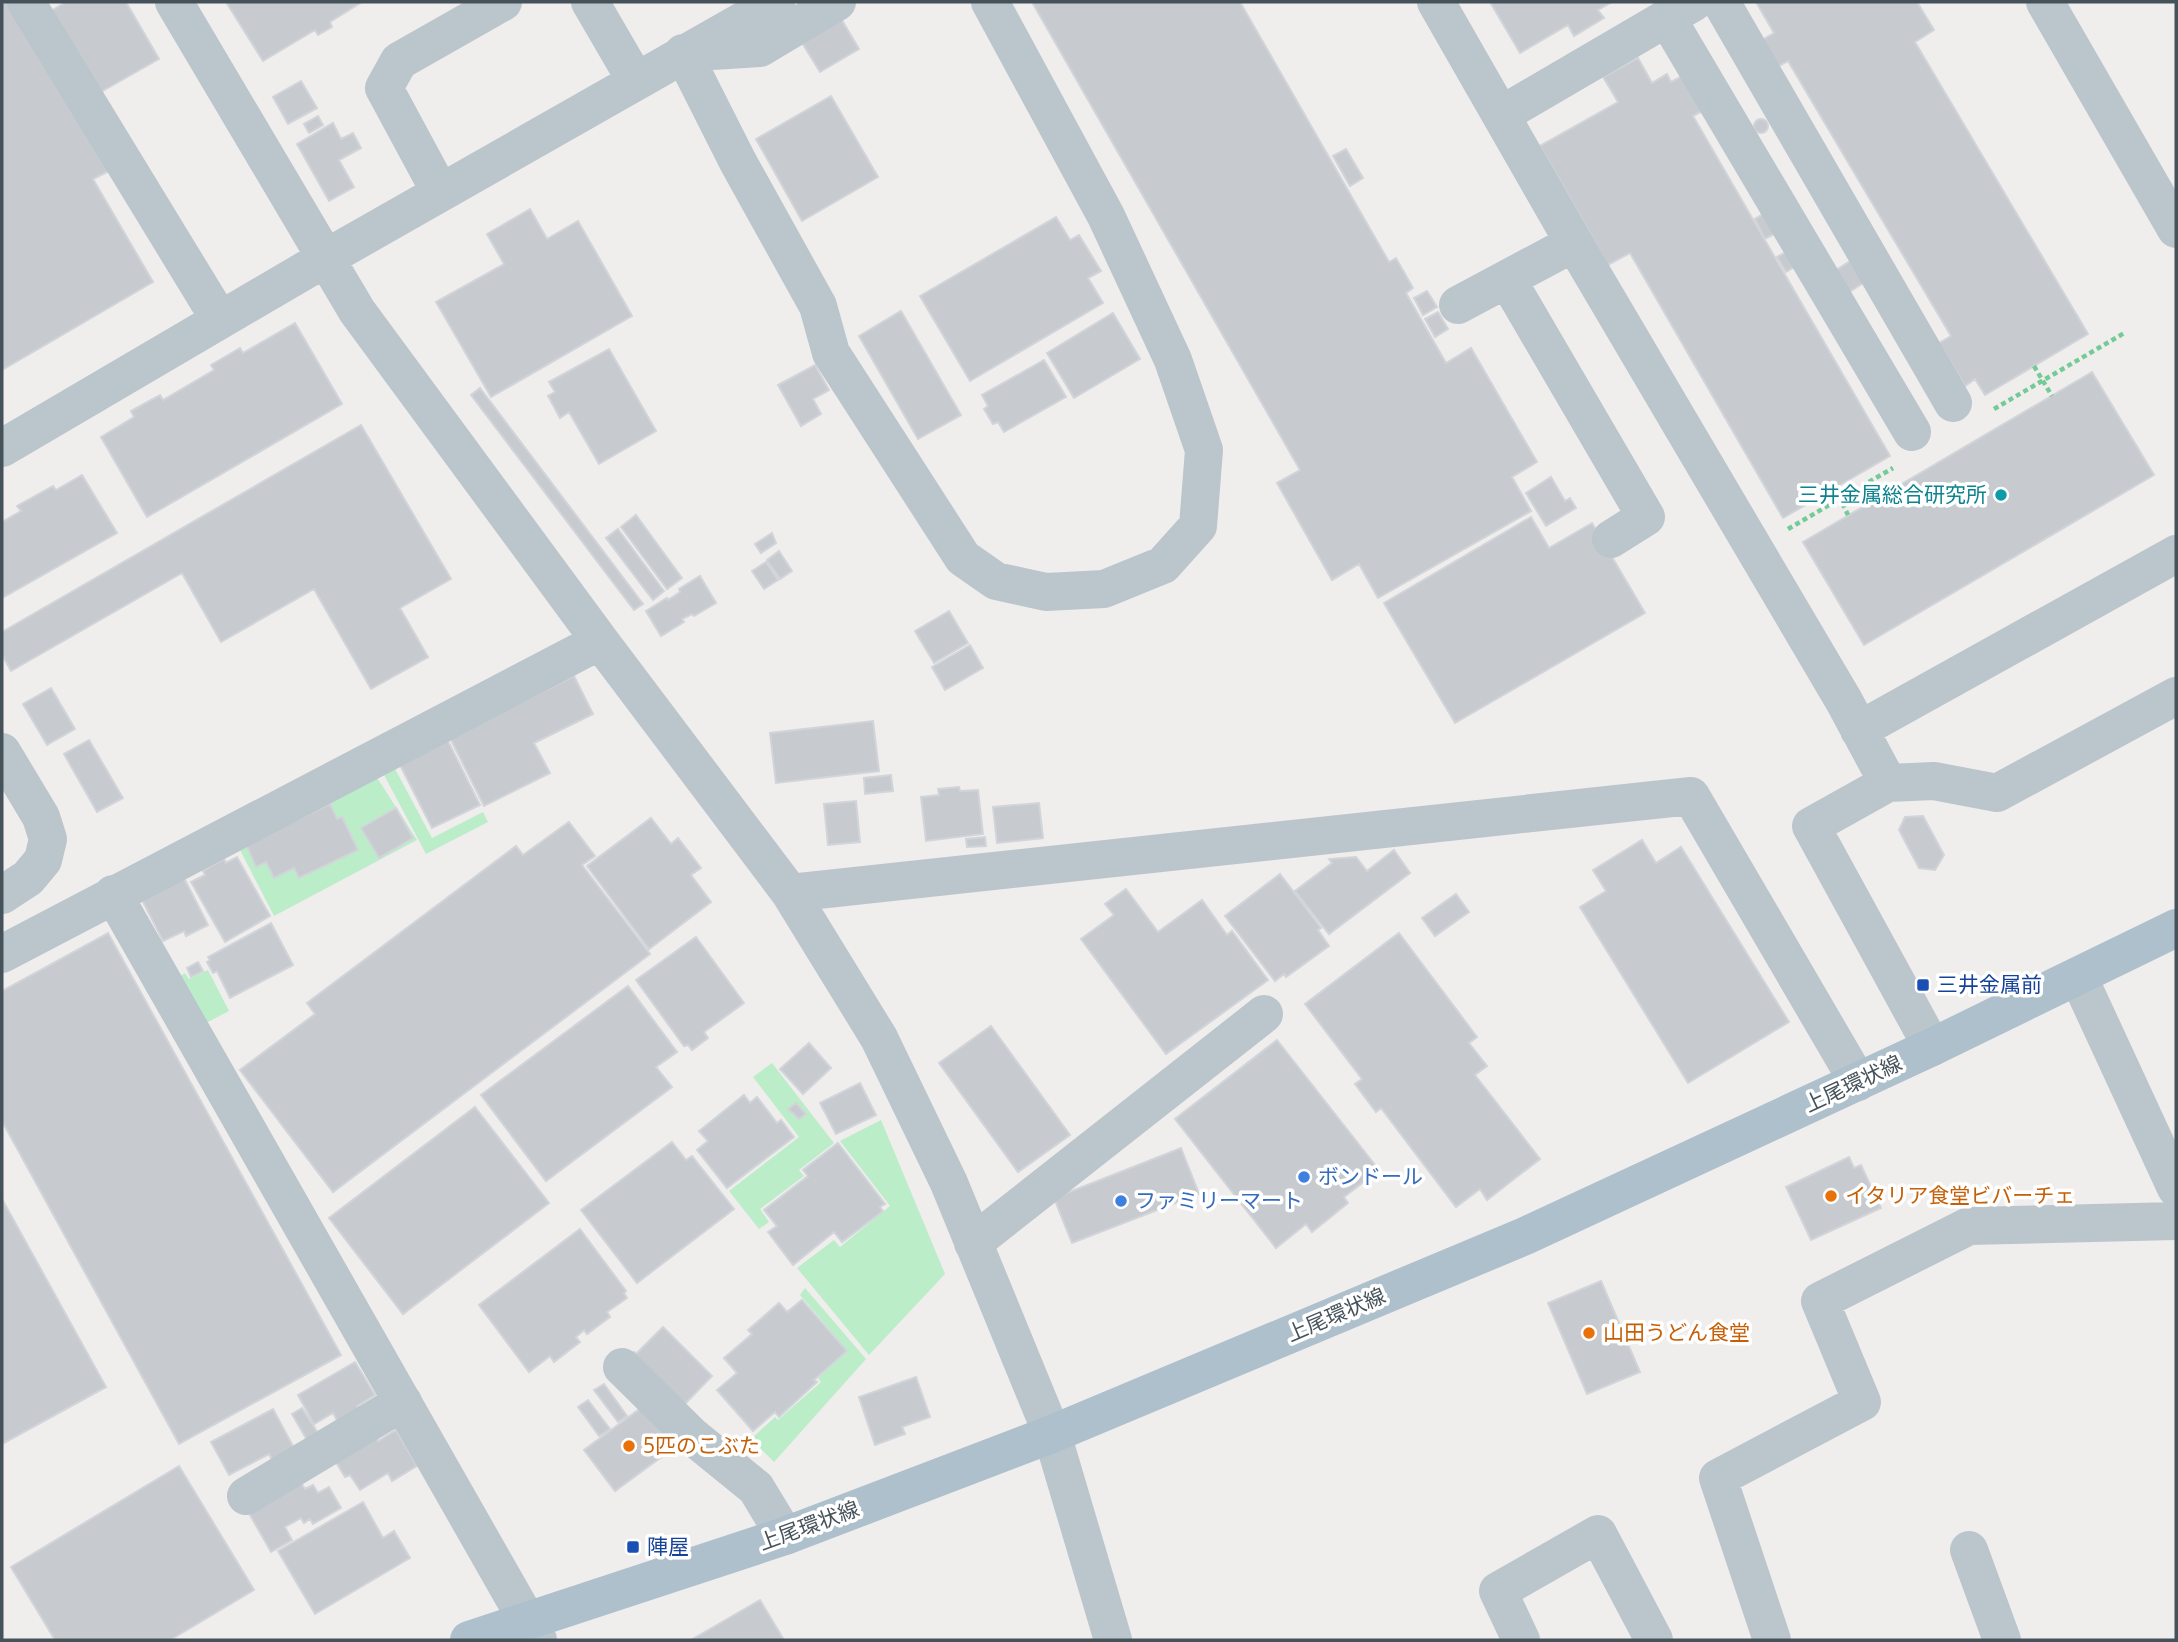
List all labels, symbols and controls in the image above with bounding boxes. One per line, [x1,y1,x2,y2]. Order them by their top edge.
place label: 三井金属総合研究所 [1798,480,1987,508]
marker: 三井金属総合研究所 [1993,487,2009,503]
place label: 三井金属前 [1937,970,2042,998]
marker: 三井金属前 [1915,977,1931,993]
street label: 上尾環状線 [1799,1048,1906,1118]
place label: ボンドール [1318,1162,1423,1190]
marker: ボンドール [1296,1169,1312,1185]
place label: イタリア食堂ビバーチェ [1845,1181,2075,1209]
place label: ファミリーマート [1135,1186,1303,1214]
marker: イタリア食堂ビバーチェ [1823,1188,1839,1204]
marker: ファミリーマート [1113,1193,1129,1209]
street label: 上尾環状線 [1282,1281,1389,1347]
place label: 山田うどん食堂 [1603,1318,1750,1346]
marker: 山田うどん食堂 [1581,1325,1597,1341]
place label: 5匹のこぶた [643,1431,760,1459]
marker: 5匹のこぶた [621,1438,637,1454]
street label: 上尾環状線 [755,1494,863,1556]
place label: 陣屋 [647,1532,689,1560]
marker: 陣屋 [625,1539,641,1555]

